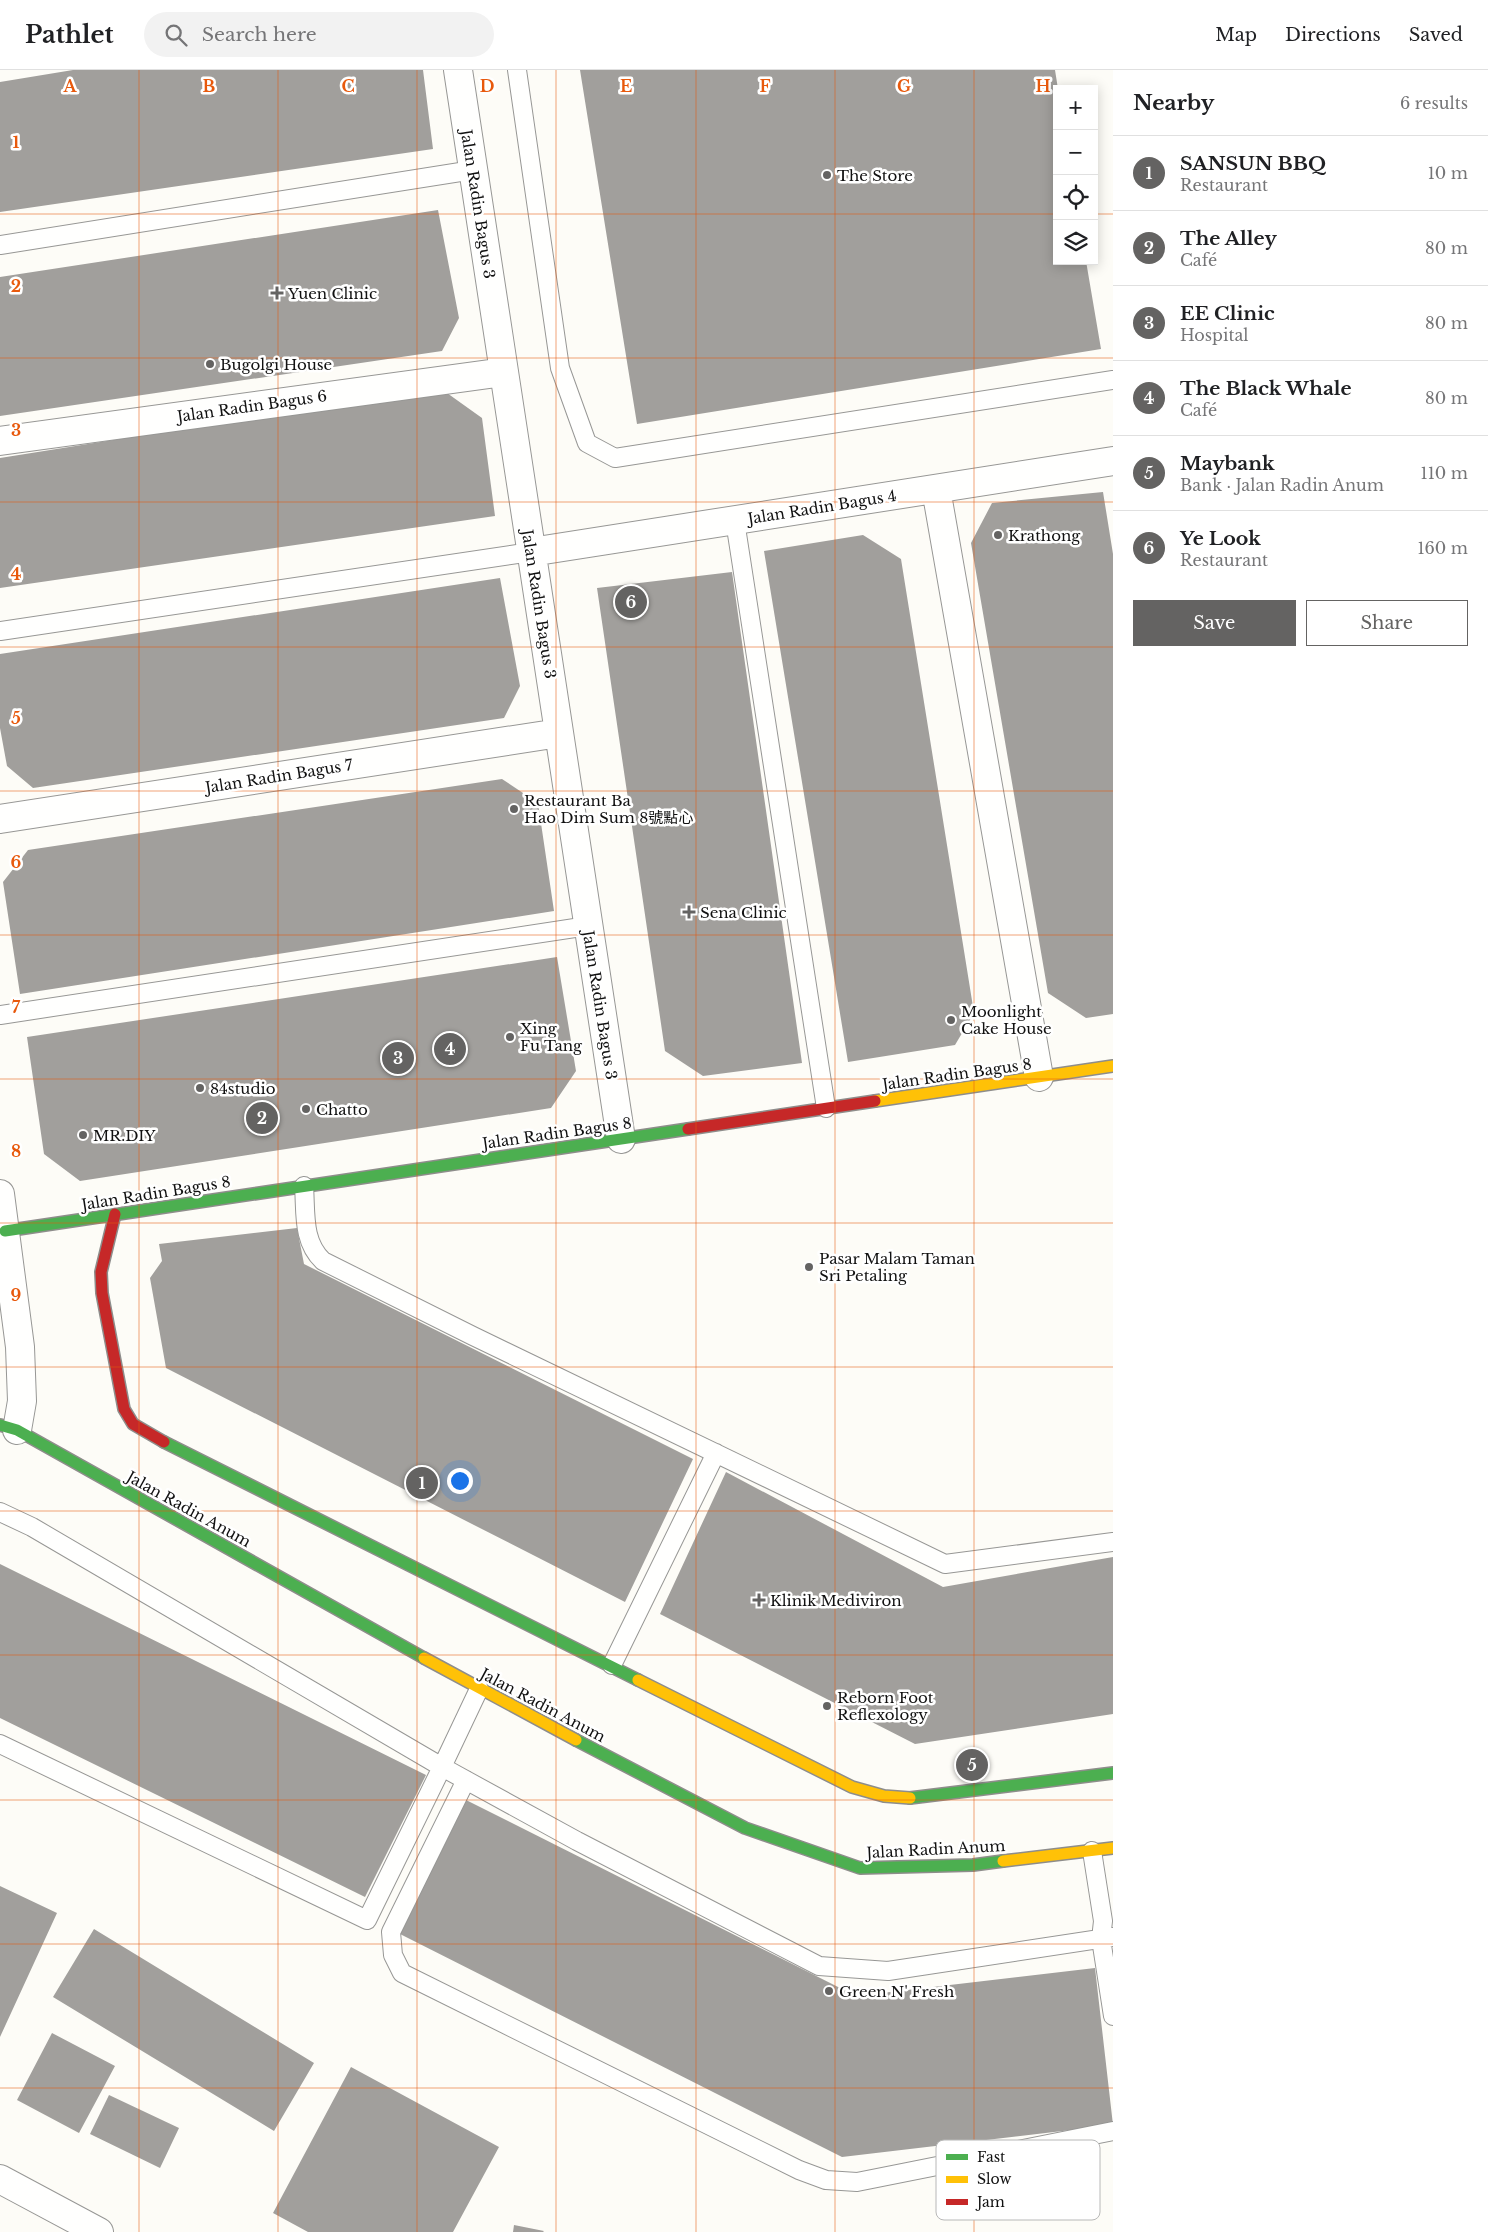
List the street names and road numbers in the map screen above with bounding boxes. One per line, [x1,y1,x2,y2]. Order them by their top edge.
street label: Jalan Radin Bagus 3 [457,126,499,280]
street label: Jalan Radin Bagus 6 [174,386,328,426]
street label: Jalan Radin Bagus 4 [744,486,898,528]
street label: Jalan Radin Bagus 3 [518,526,560,680]
street label: Jalan Radin Bagus 7 [202,755,355,797]
street label: Jalan Radin Bagus 3 [579,927,621,1081]
street label: Jalan Radin Bagus 8 [879,1054,1033,1094]
street label: Jalan Radin Bagus 8 [479,1113,633,1153]
street label: Jalan Radin Bagus 8 [78,1172,232,1214]
street label: Jalan Radin Anum [122,1466,254,1551]
street label: Jalan Radin Anum [475,1663,609,1746]
street label: Jalan Radin Anum [864,1836,1006,1862]

